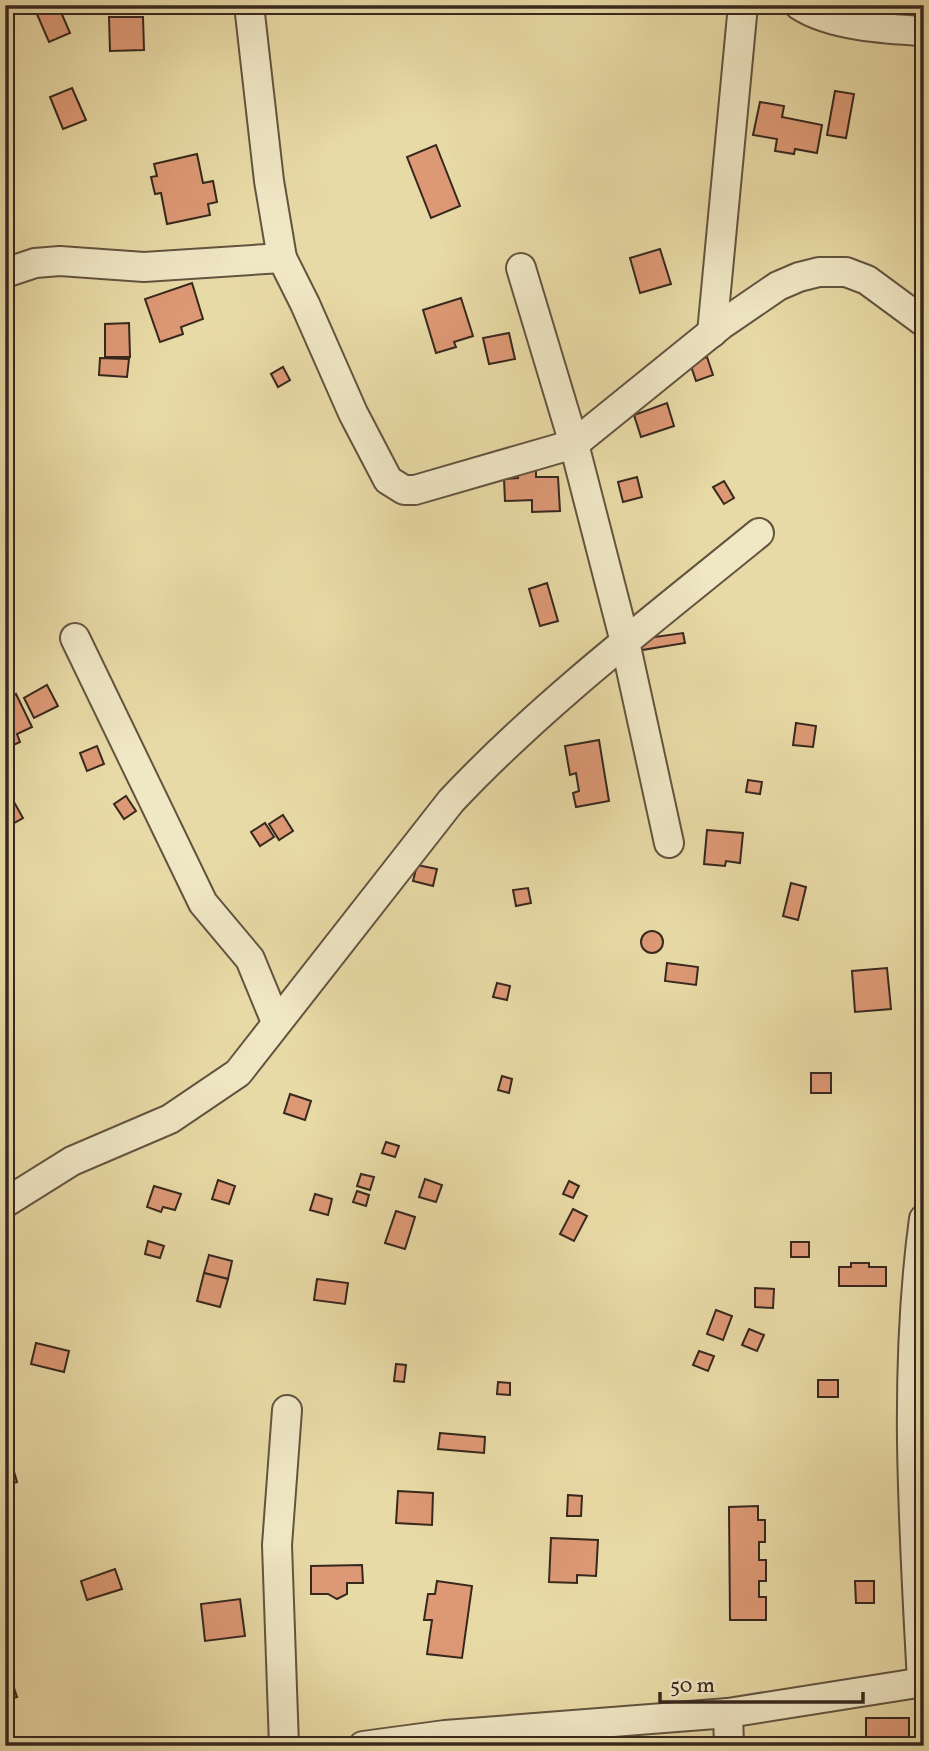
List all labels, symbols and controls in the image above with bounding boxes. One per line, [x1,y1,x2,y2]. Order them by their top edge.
scale bar [660,1660,862,1704]
text: 50 m [670,1672,715,1701]

